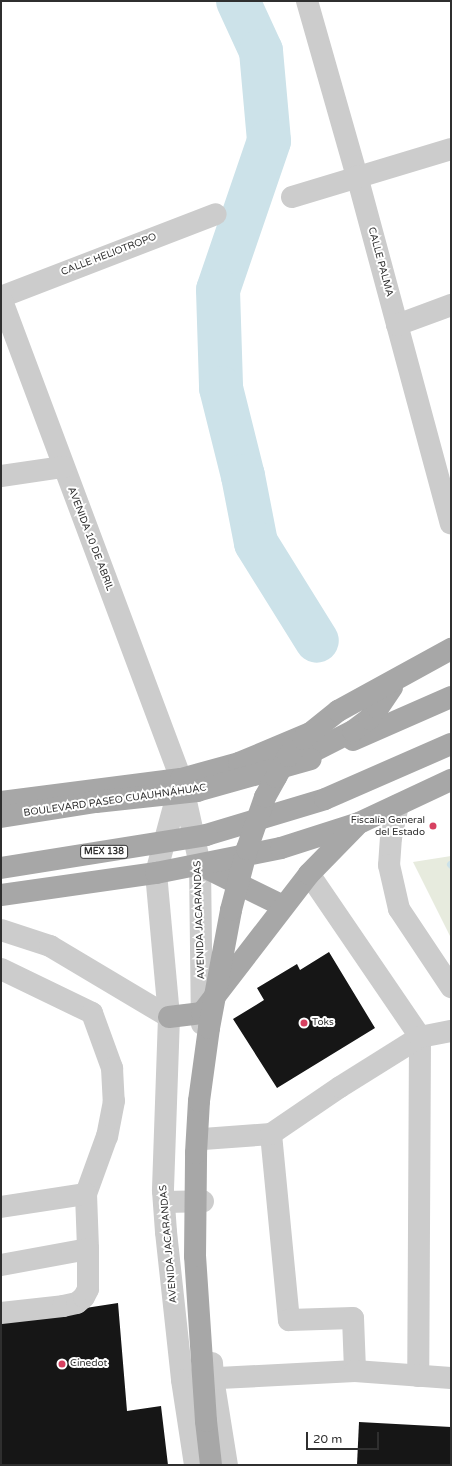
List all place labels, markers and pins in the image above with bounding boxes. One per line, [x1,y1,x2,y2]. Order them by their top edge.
place label: Fiscalía General del Estado [351,814,425,838]
marker: Fiscalía General del Estado [428,821,438,831]
place label: Toks [312,1017,334,1029]
marker: Toks [299,1018,309,1028]
place label: Cinedot [70,1358,107,1370]
marker: Cinedot [57,1359,67,1369]

